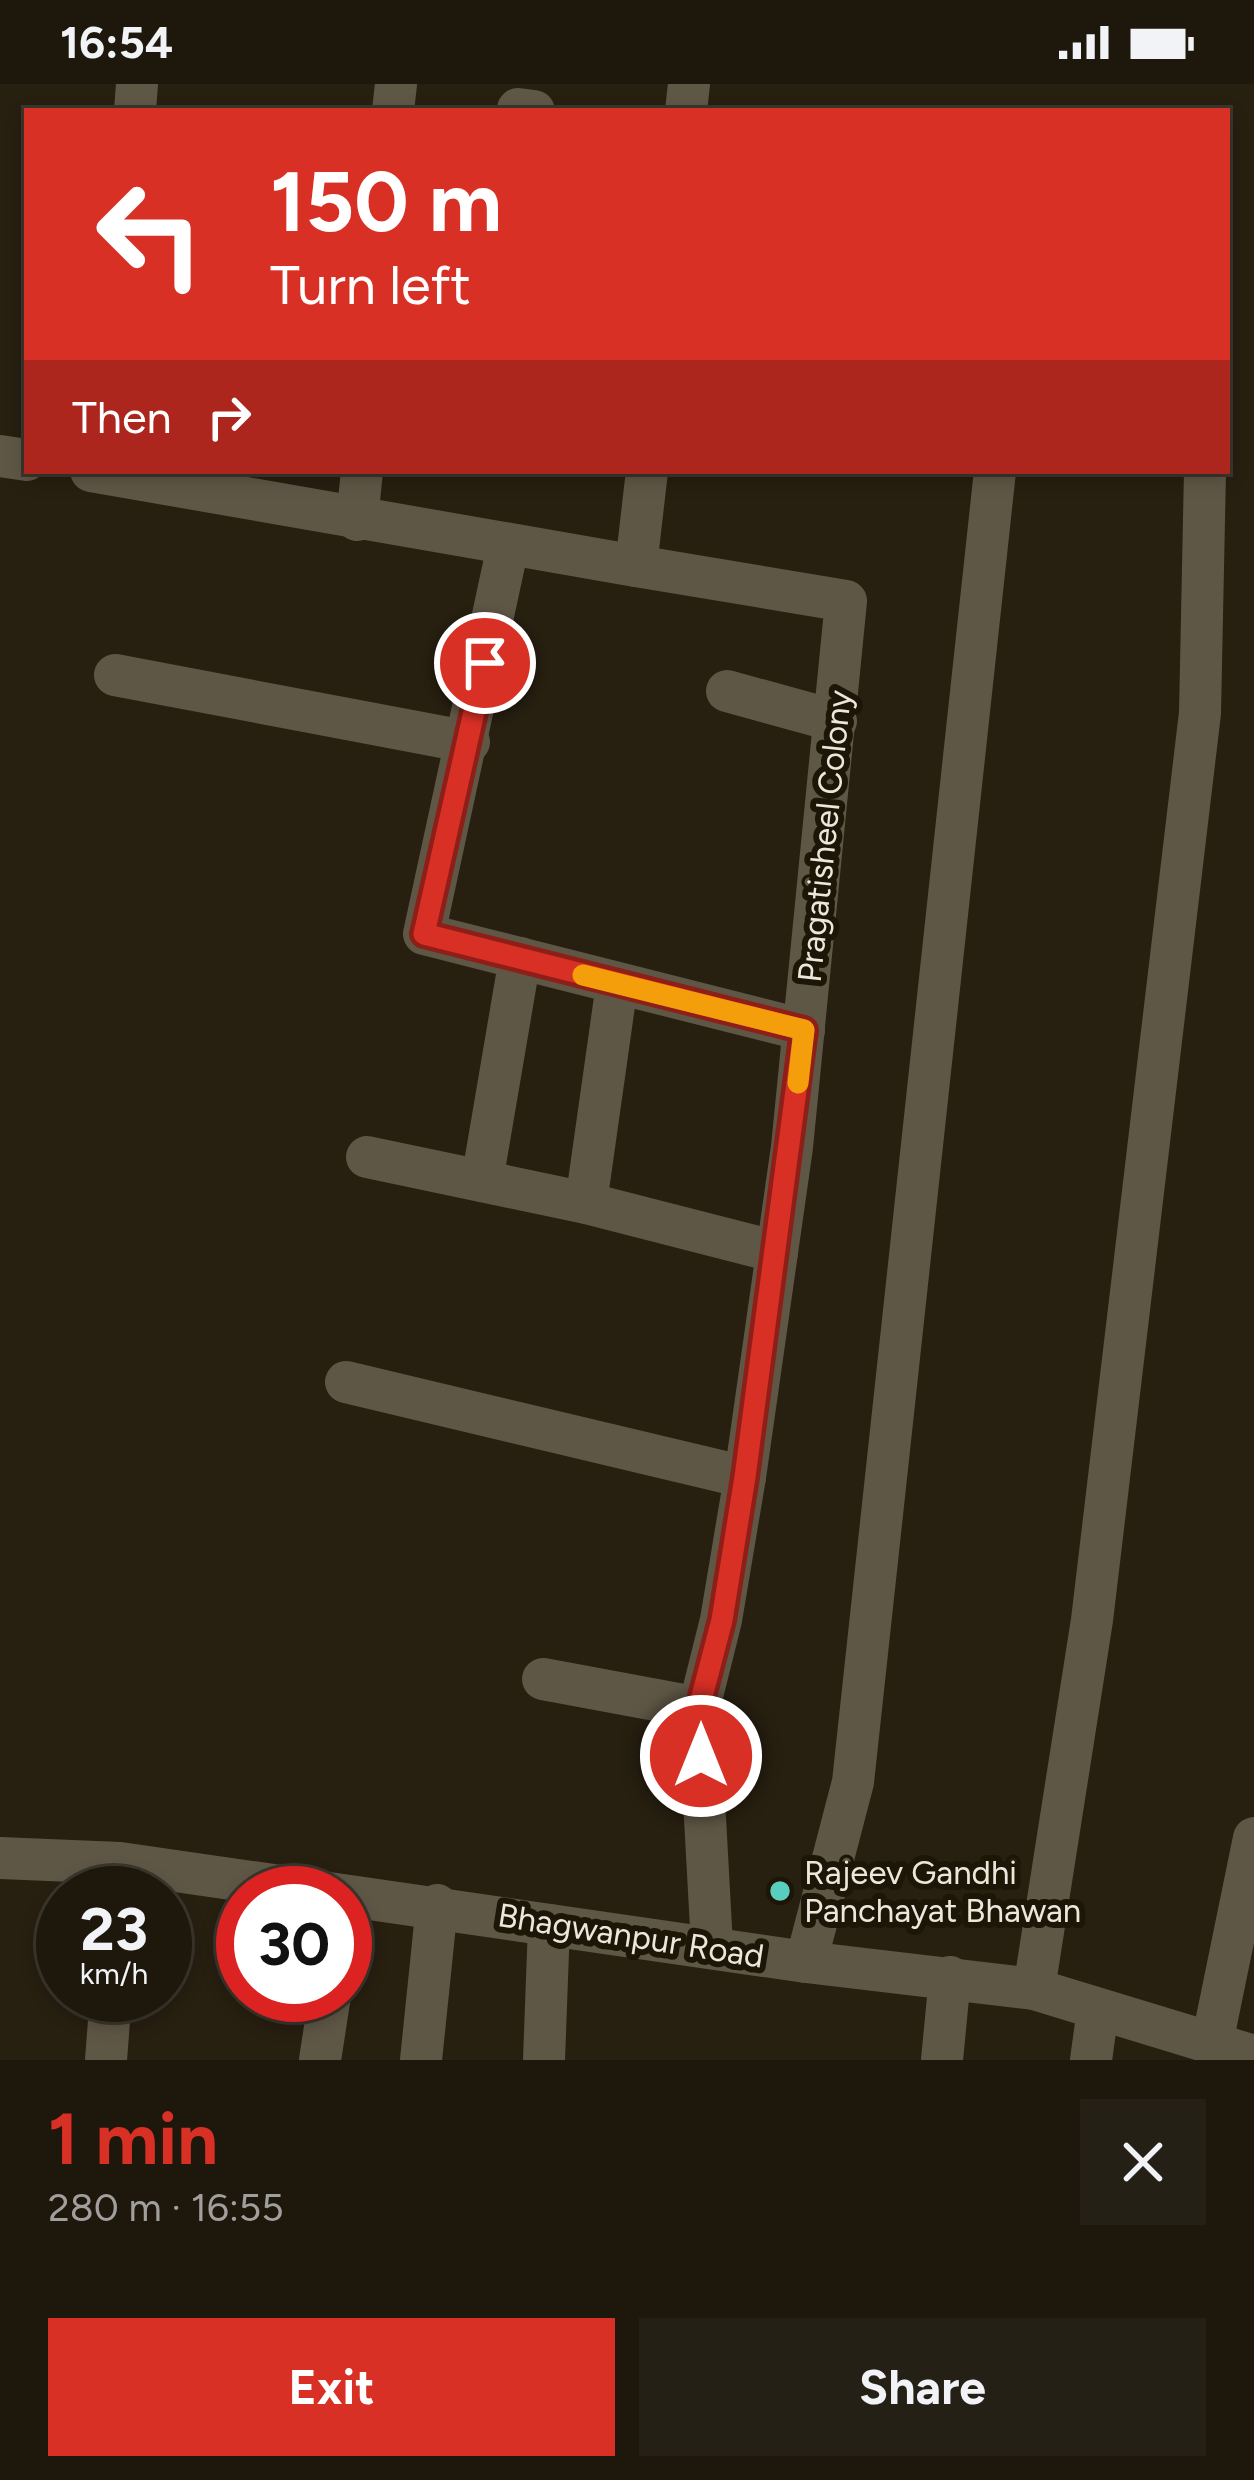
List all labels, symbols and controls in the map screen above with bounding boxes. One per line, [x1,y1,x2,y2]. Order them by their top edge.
text: 16:54 [60,15,173,69]
text: 150 m [270,151,502,252]
icon: left [72,156,228,312]
text: Turn left [270,253,471,318]
icon: right [196,384,262,450]
text: Then [72,390,172,444]
pin [434,612,536,714]
icon: arrive [452,630,518,696]
street label: Pragatisheel Colony [790,687,859,984]
position arrow [638,1693,764,1819]
place label: Rajeev Gandhi Panchayat Bhawan [804,1853,1081,1930]
speed limit sign: 30 [216,1866,372,2022]
marker: Rajeev Gandhi Panchayat Bhawan [767,1878,793,1904]
text: 23 [80,1893,148,1965]
street label: Bhagwanpur Road [495,1895,767,1976]
text: km/h [80,1955,148,1992]
text: 1 min [48,2096,218,2182]
button: close [1080,2099,1206,2225]
text: 280 m · 16:55 [48,2184,284,2231]
button: Exit [48,2318,615,2456]
button: Share [639,2318,1206,2456]

